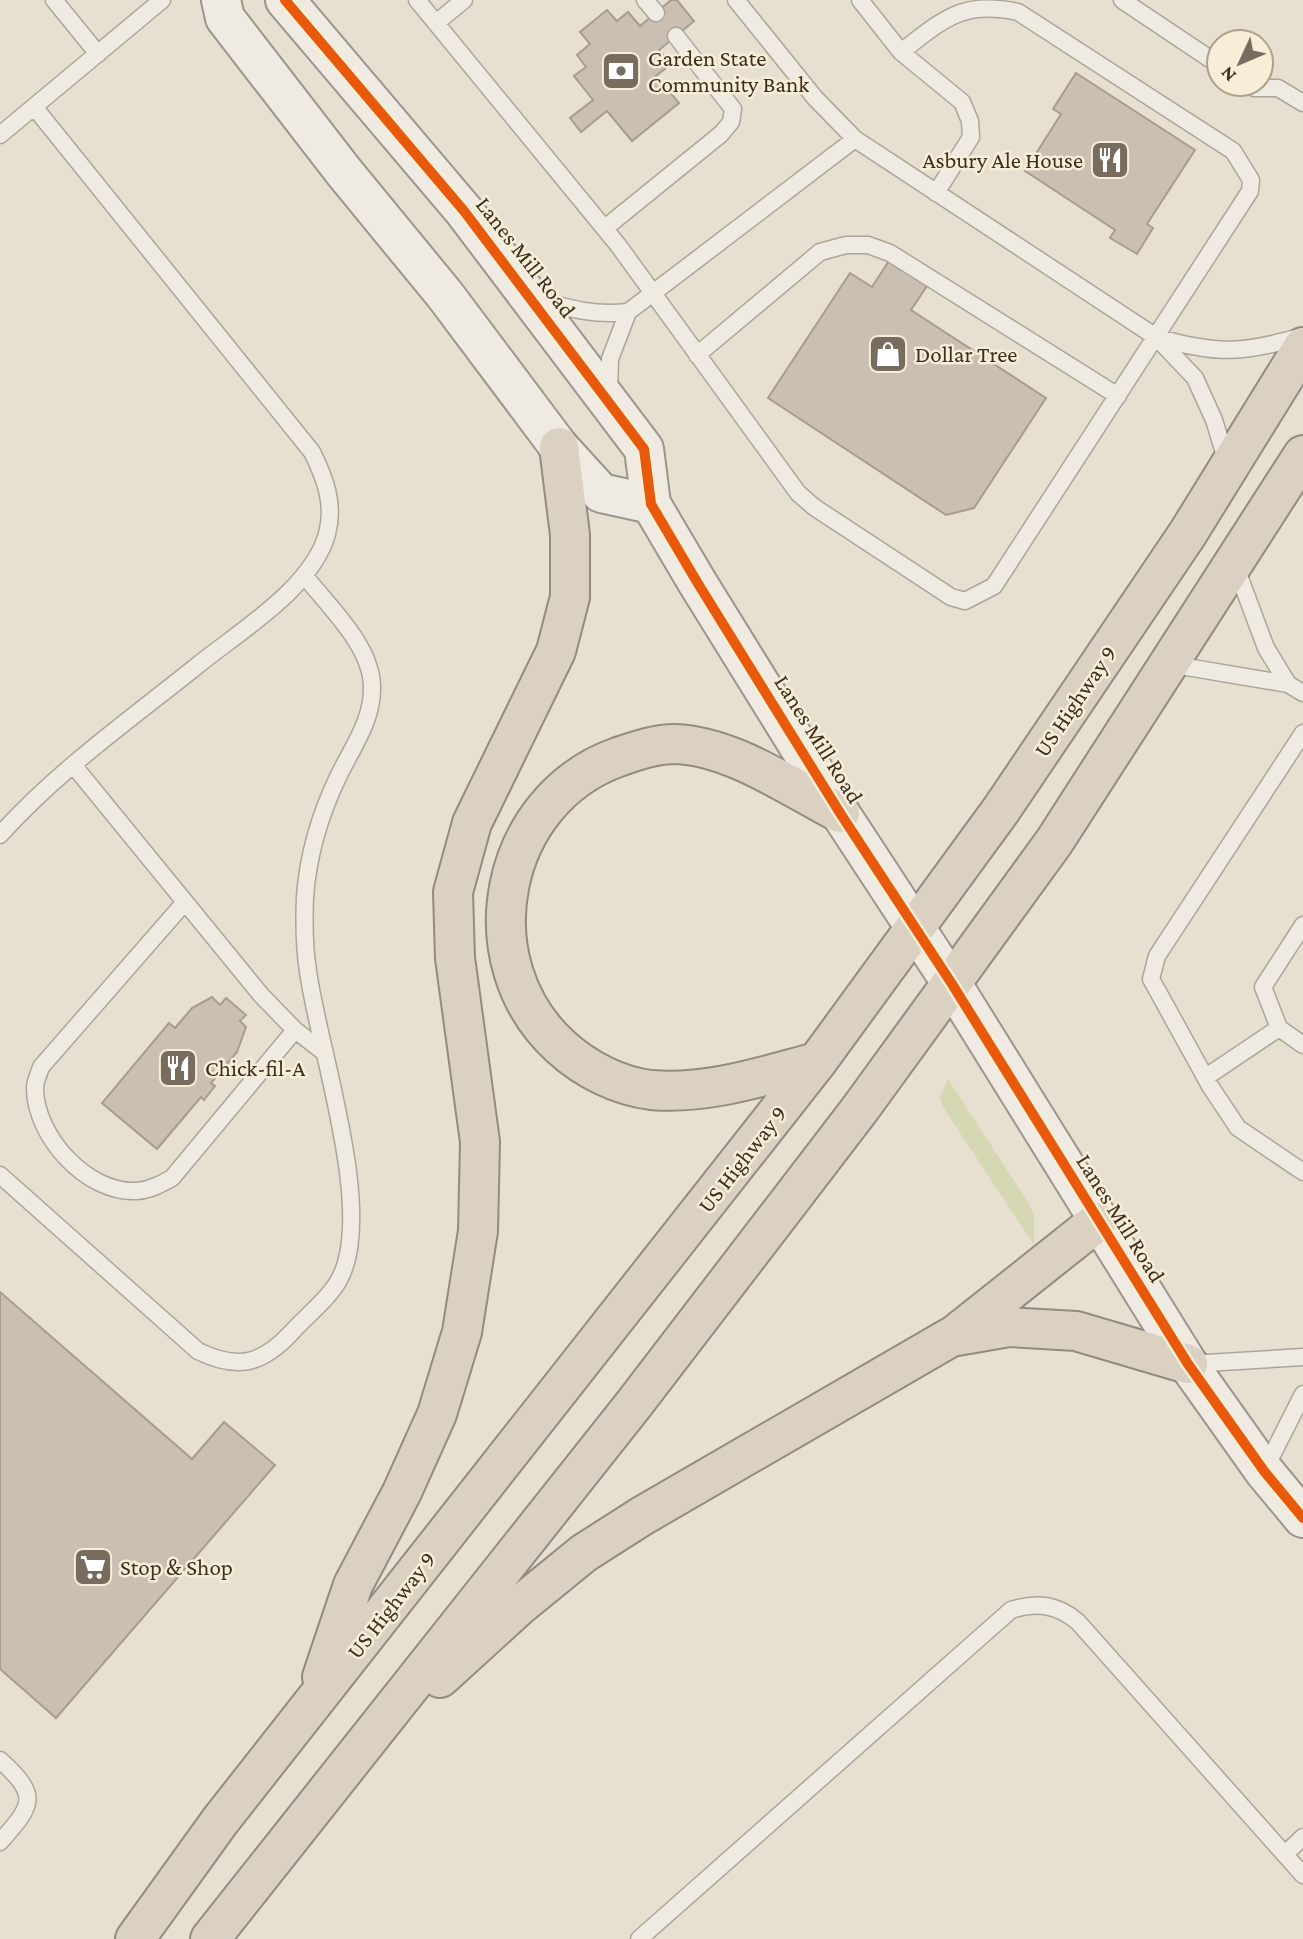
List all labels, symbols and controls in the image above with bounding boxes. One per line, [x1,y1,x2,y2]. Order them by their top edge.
north arrow [1205,28,1275,98]
place label: Garden State Community Bank [648,45,809,97]
bank icon: Garden State Community Bank [600,50,642,92]
text: N [1216,62,1240,86]
restaurant icon: Asbury Ale House [1089,139,1131,181]
place label: Asbury Ale House [922,147,1083,173]
street label: Lanes Mill Road [471,191,581,323]
shop icon: Dollar Tree [867,333,909,375]
place label: Dollar Tree [915,341,1017,367]
street label: US Highway 9 [1028,640,1122,762]
street label: Lanes Mill Road [769,670,869,808]
restaurant icon: Chick-fil-A [157,1047,199,1089]
place label: Chick-fil-A [205,1055,306,1081]
street label: US Highway 9 [692,1100,792,1218]
street label: Lanes Mill Road [1071,1149,1171,1287]
supermarket icon: Stop & Shop [72,1546,114,1588]
street label: US Highway 9 [341,1546,441,1664]
place label: Stop & Shop [120,1554,233,1580]

